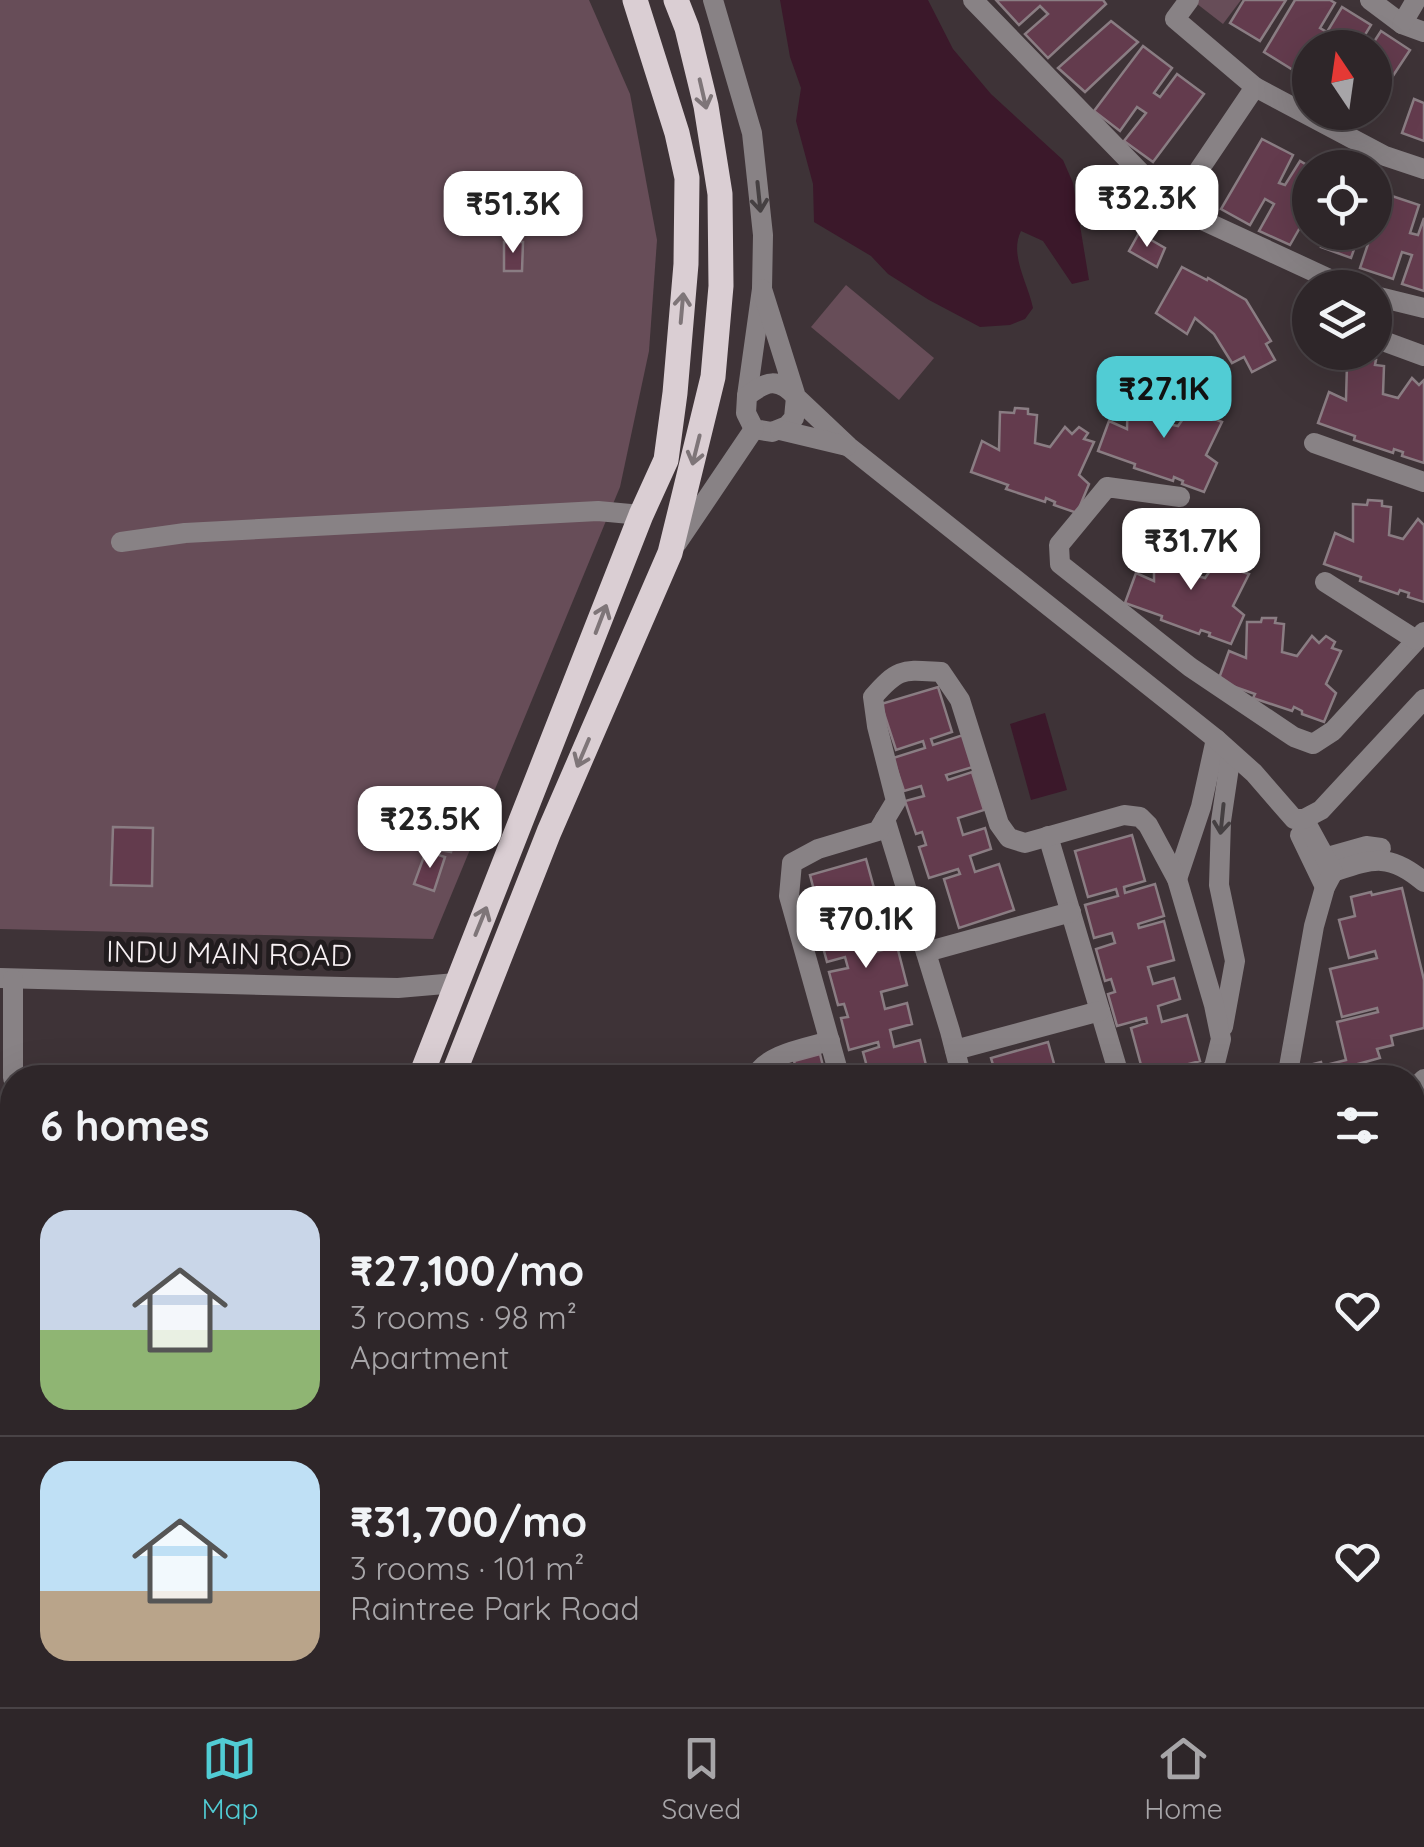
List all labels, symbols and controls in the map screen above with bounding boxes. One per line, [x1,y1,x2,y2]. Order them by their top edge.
north arrow [1292,30,1392,130]
map controls [1292,30,1392,370]
one-way arrow [694,77,713,109]
button: locate [1292,150,1392,250]
pin: ₹32.3K [1066,165,1228,250]
pin: ₹51.3K [432,171,594,256]
text: ₹32.3K [1097,177,1197,217]
one-way arrow [750,180,769,212]
text: ₹51.3K [466,183,560,223]
button: layers [1292,270,1392,370]
one-way arrow [673,293,692,325]
pin: ₹27.1K [1083,356,1245,441]
text: ₹27.1K [1118,368,1210,408]
one-way arrow [685,433,704,465]
pin: ₹31.7K [1110,508,1272,593]
text: ₹31.7K [1144,520,1238,560]
one-way arrow [593,605,611,636]
one-way arrow [573,738,591,768]
pin: ₹23.5K [349,786,511,871]
text: ₹23.5K [380,798,480,838]
one-way arrow [1212,803,1231,835]
pin: ₹70.1K [785,886,947,971]
text: ₹70.1K [819,898,913,938]
one-way arrow [473,907,491,937]
street label: INDU MAIN ROAD [106,932,352,974]
icon: filters [1330,1098,1385,1153]
text: 6 homes [40,1099,210,1152]
text: ₹27,100/mo [350,1244,584,1297]
icon: home [120,1250,240,1370]
icon: heart [1330,1283,1385,1338]
text: 3 rooms · 98 m² [350,1297,577,1337]
text: Apartment [350,1337,509,1377]
text: ₹31,700/mo [350,1495,587,1548]
icon: home [120,1501,240,1621]
icon: heart [1330,1534,1385,1589]
text: 3 rooms · 101 m² [350,1548,584,1588]
text: Raintree Park Road [350,1588,640,1628]
tab: Map [201,1731,259,1826]
tab: Saved [661,1731,741,1826]
tab: Home [1144,1731,1223,1826]

